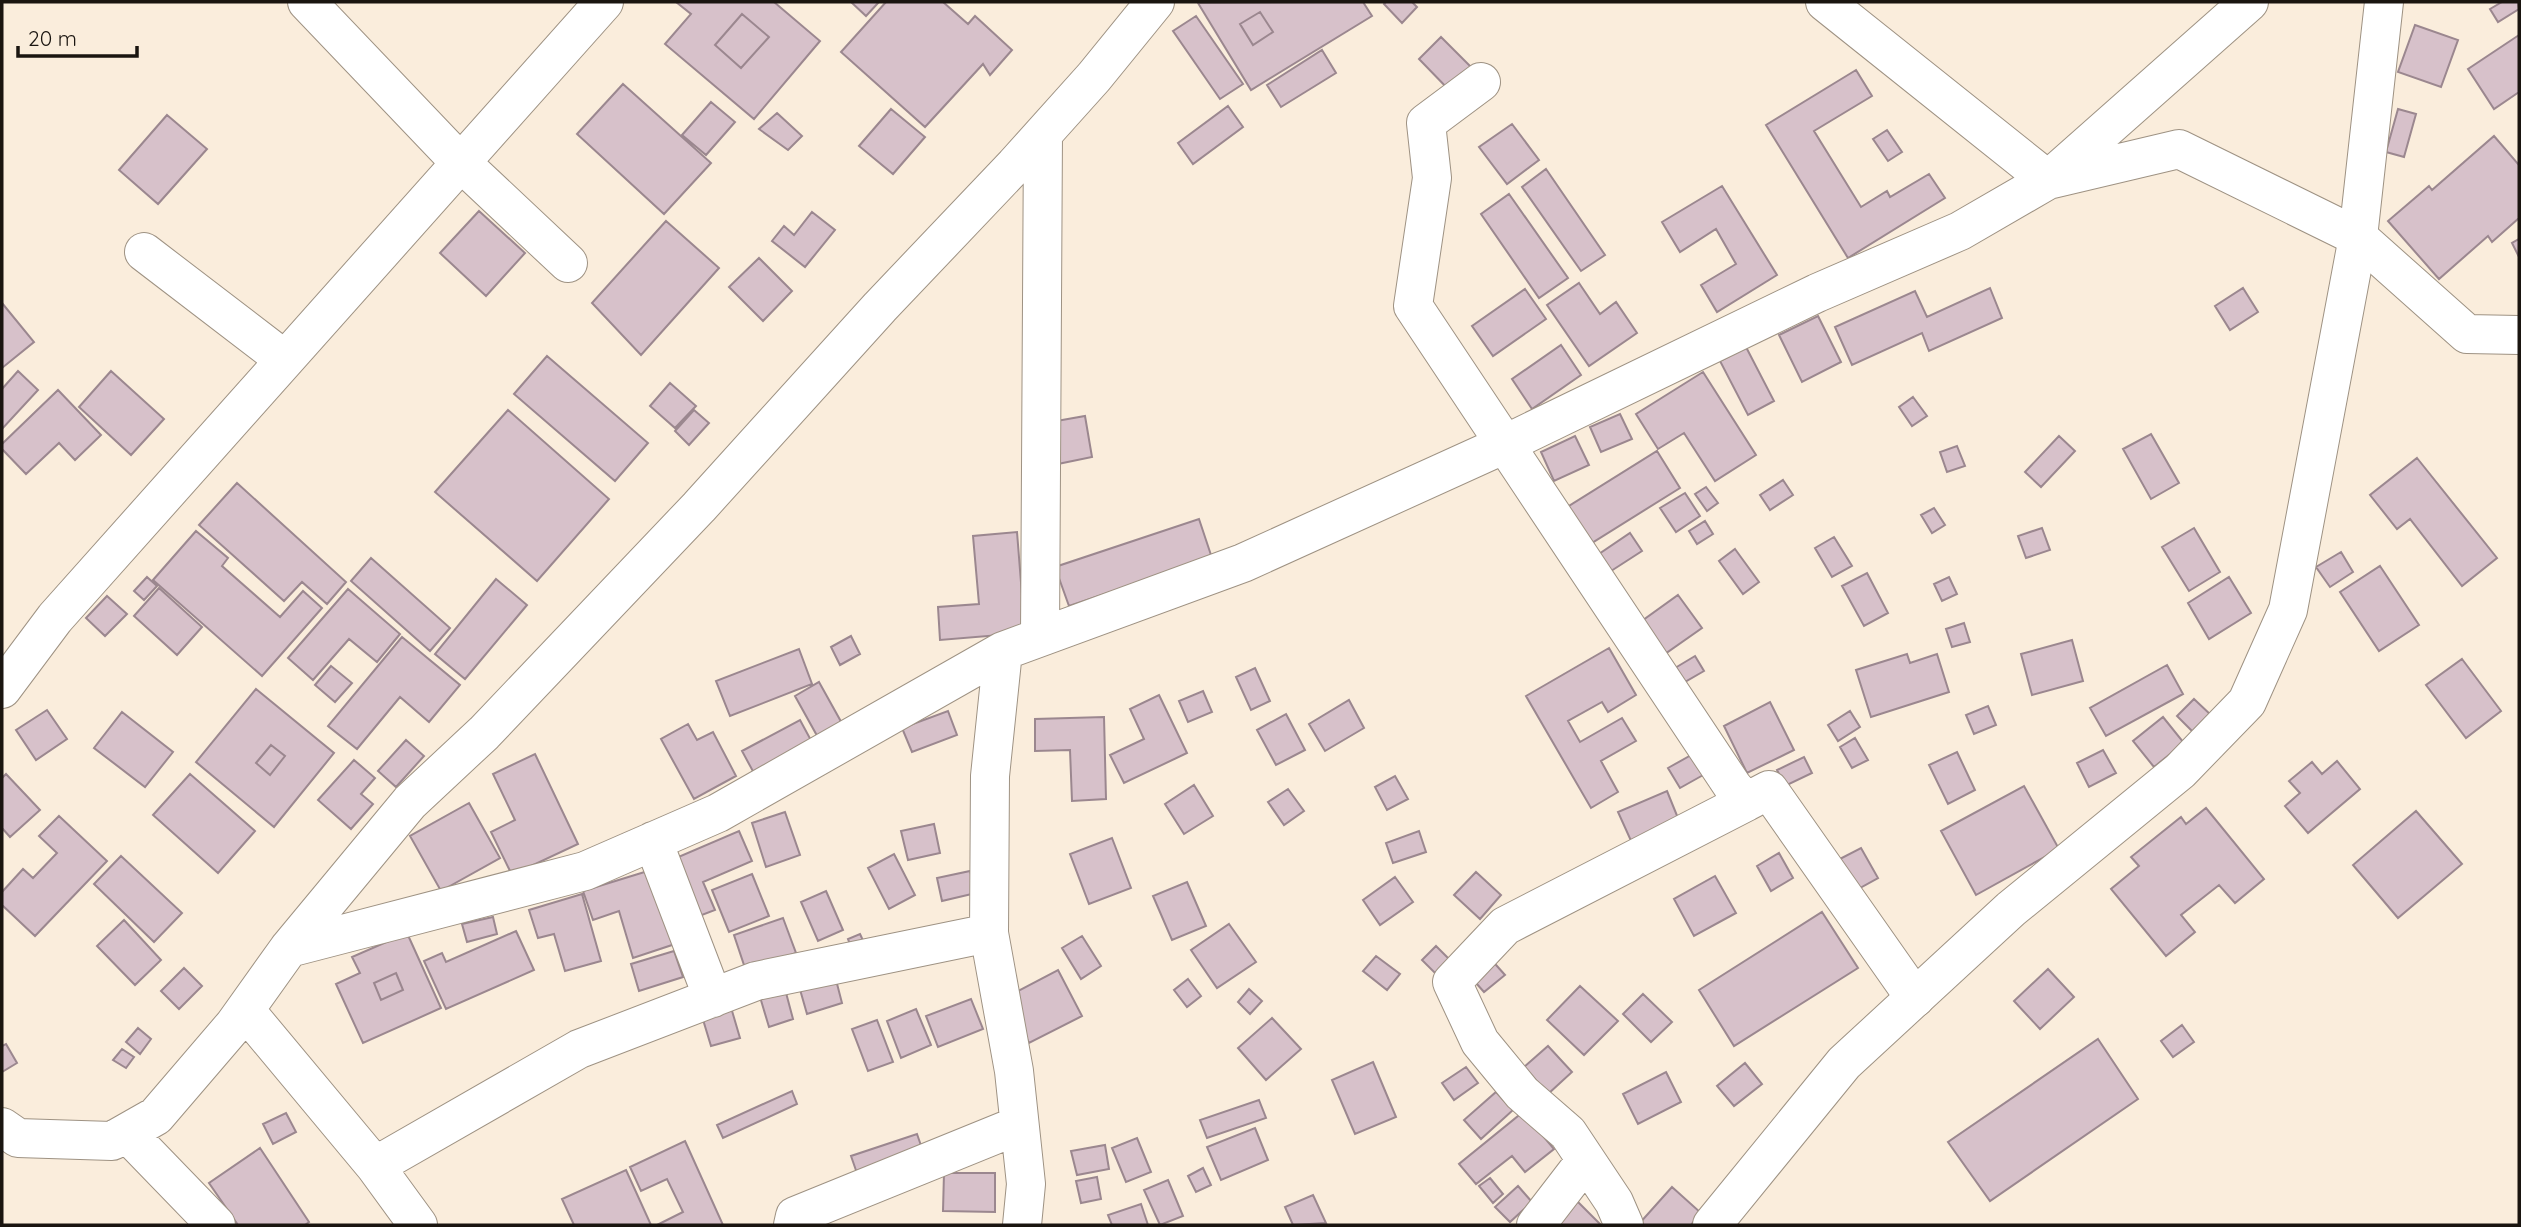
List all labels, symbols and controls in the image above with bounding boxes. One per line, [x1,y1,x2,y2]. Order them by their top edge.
scale bar [18,14,136,58]
text: 20 m [28,25,77,51]

